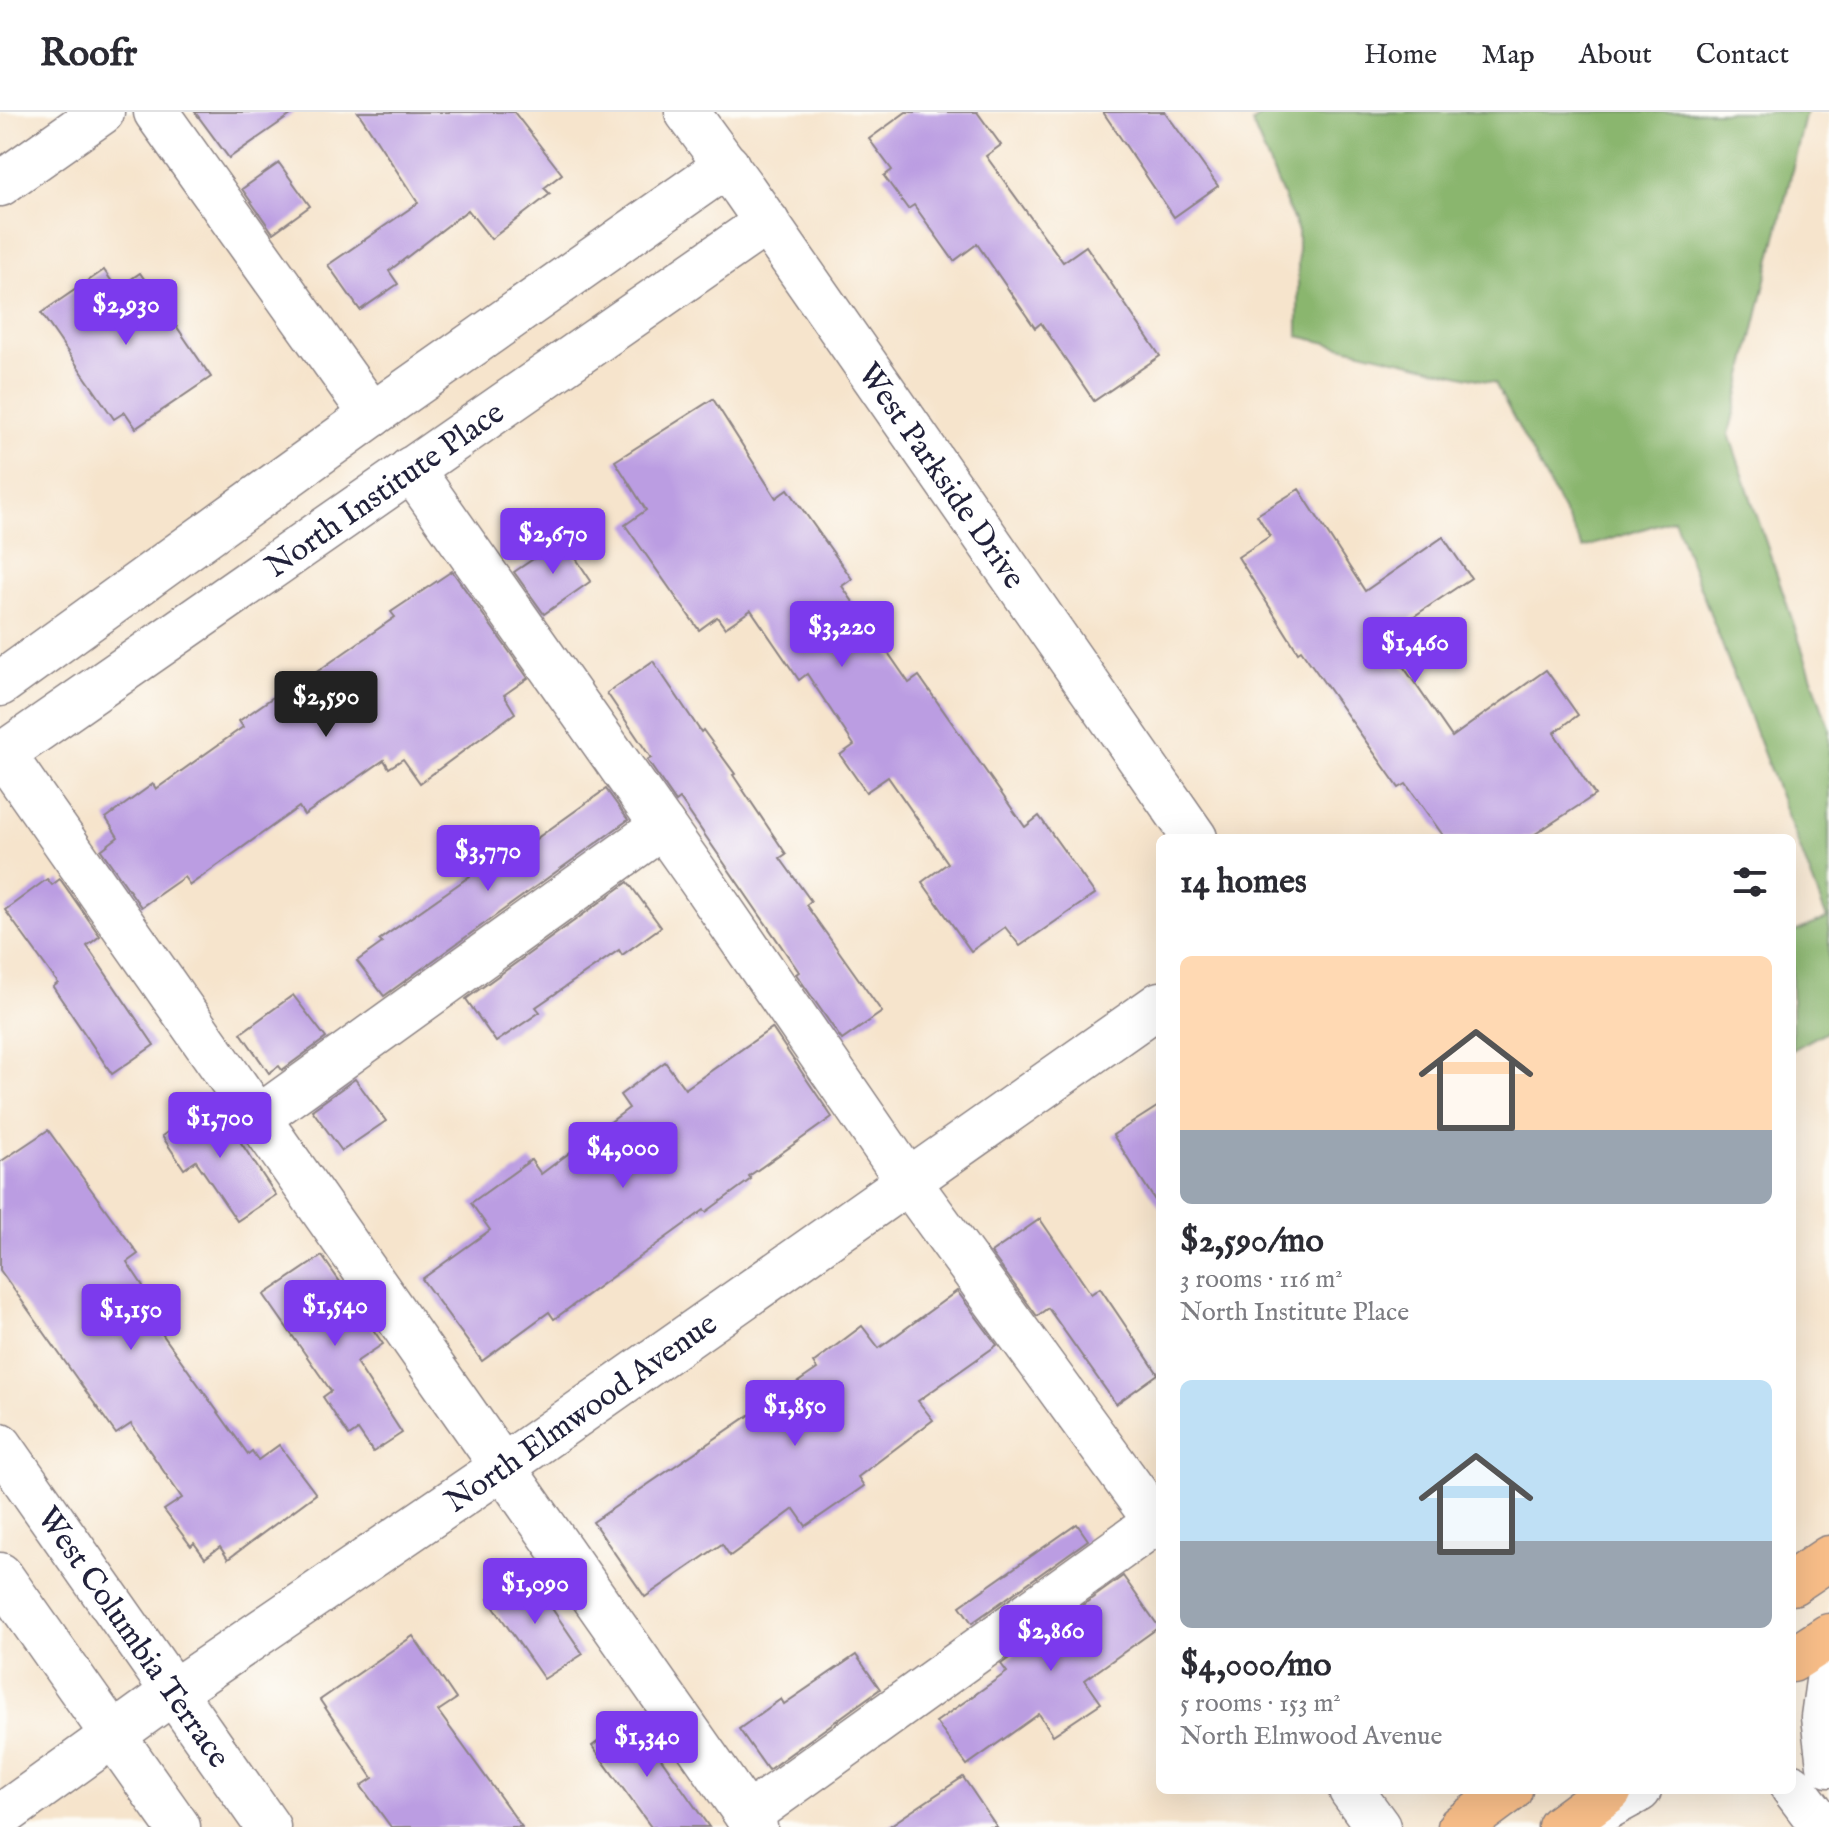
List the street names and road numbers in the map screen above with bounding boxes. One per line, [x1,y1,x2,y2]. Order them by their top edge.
street label: West Parkside Drive [847,355,1033,598]
street label: North Institute Place [258,393,513,588]
street label: North Elmwood Avenue [438,1304,726,1523]
street label: West Columbia Terrace [27,1499,238,1777]

